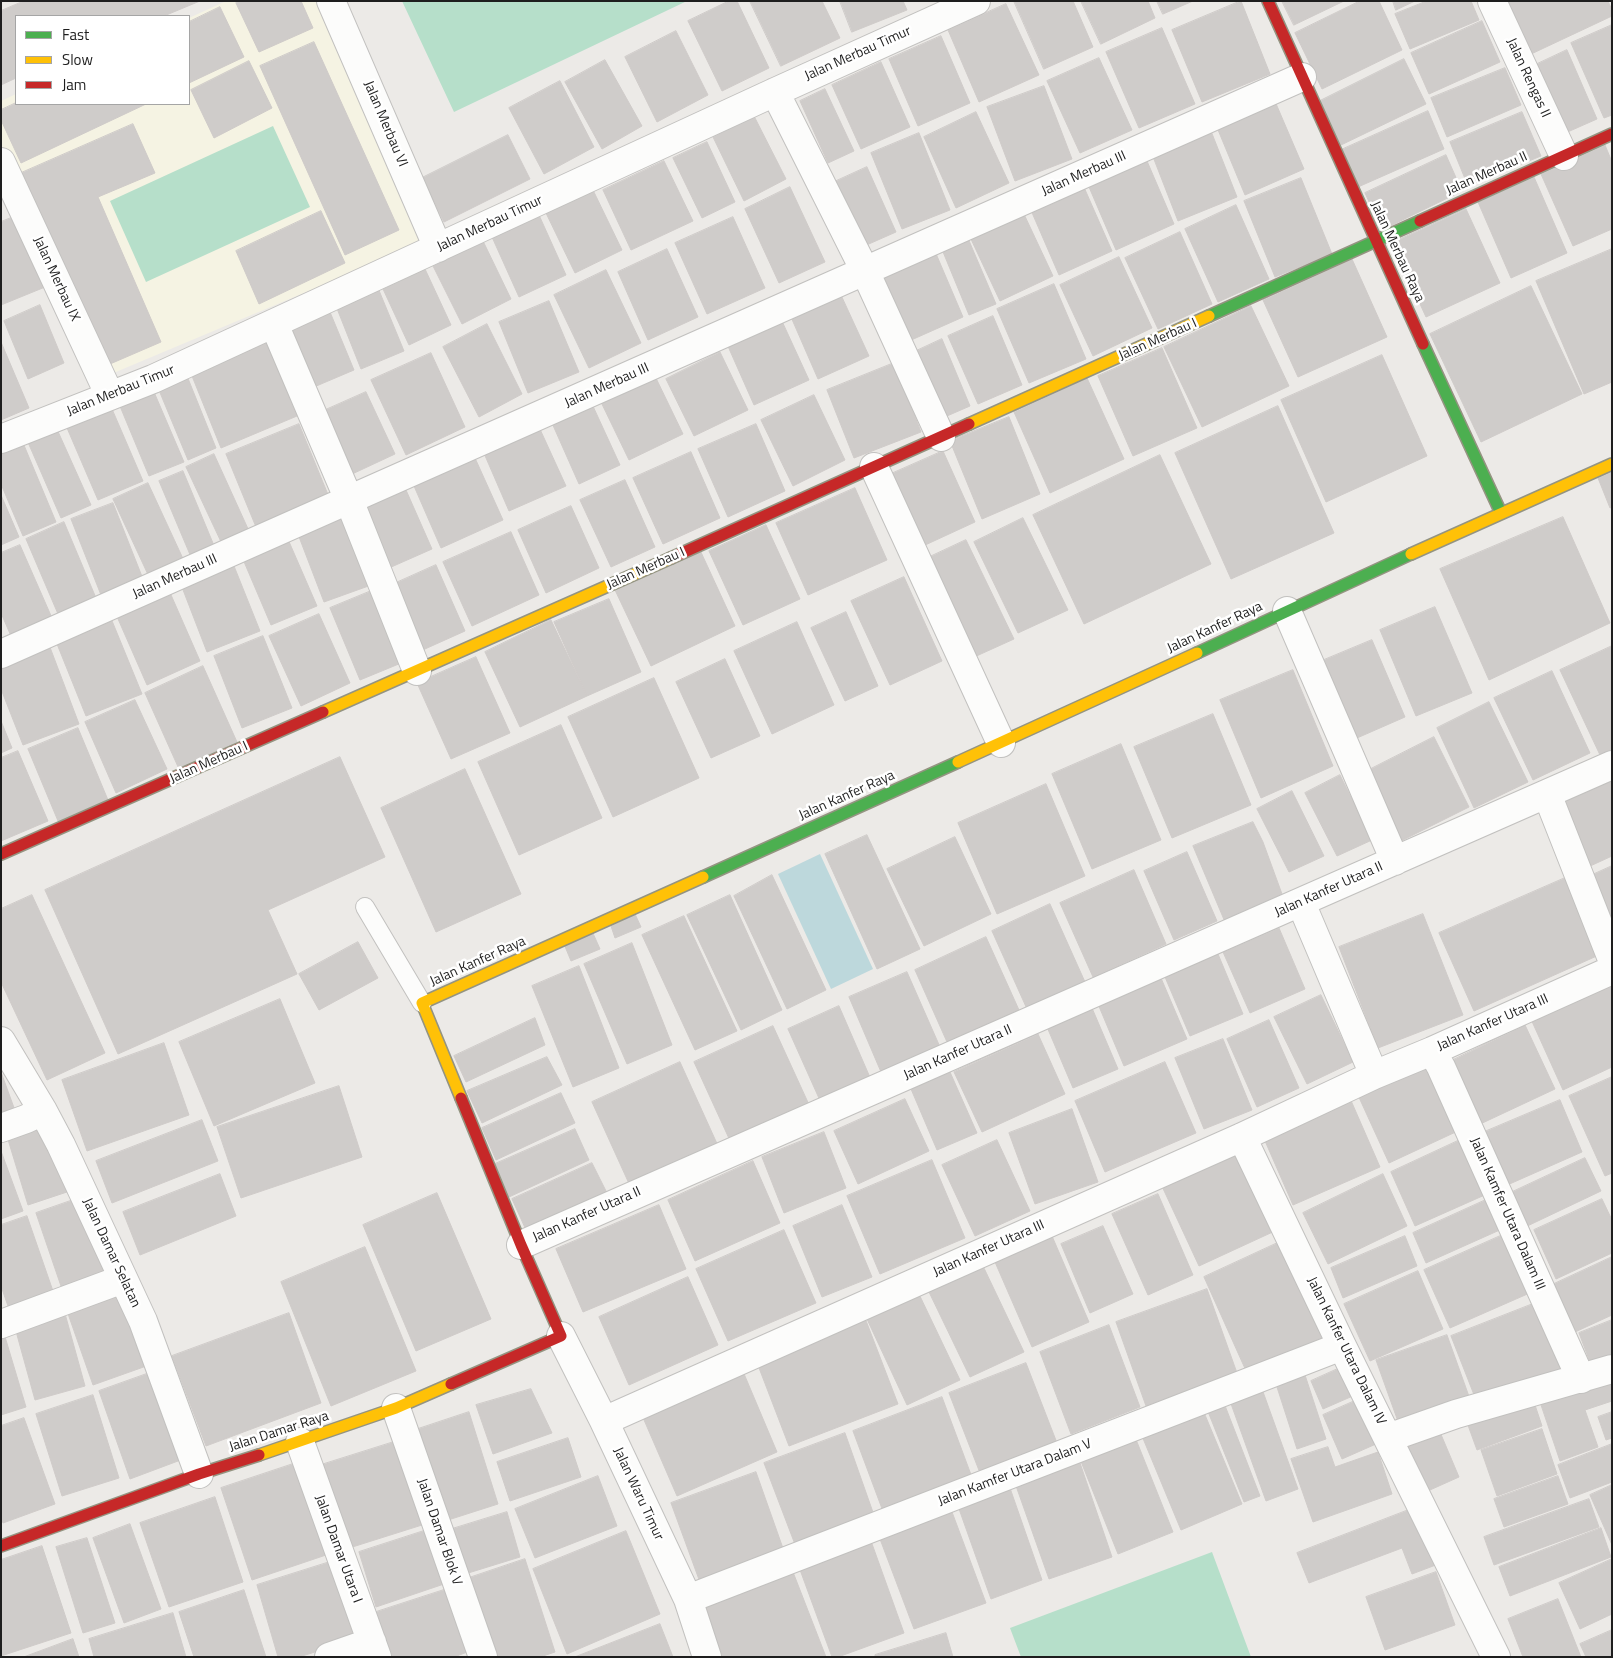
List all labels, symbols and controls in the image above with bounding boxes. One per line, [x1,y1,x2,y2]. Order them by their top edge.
legend [15,15,190,105]
text: Fast [62,23,89,46]
street label: Jalan Merbau Timur [802,23,914,85]
street label: Jalan Rengas II [1502,36,1554,120]
text: Slow [62,48,93,71]
text: Jam [62,73,86,96]
street label: Jalan Merbau VI [359,78,411,170]
street label: Jalan Merbau III [1039,148,1129,200]
street label: Jalan Merbau II [1444,149,1530,199]
street label: Jalan Merbau Timur [434,192,546,256]
street label: Jalan Merbau Raya [1366,199,1428,305]
street label: Jalan Merbau IX [29,234,83,324]
street label: Jalan Merbau I [1116,315,1200,365]
street label: Jalan Merbau III [562,360,652,412]
street label: Jalan Merbau Timur [65,362,177,420]
street label: Jalan Merbau I [604,544,688,594]
street label: Jalan Merbau III [130,551,220,603]
street label: Jalan Kanfer Raya [1165,599,1265,657]
street label: Jalan Merbau I [167,738,251,788]
street label: Jalan Kanfer Raya [796,767,898,825]
street label: Jalan Kanfer Utara II [1272,859,1386,921]
street label: Jalan Kanfer Raya [427,933,529,991]
street label: Jalan Kanfer Utara III [1435,991,1551,1055]
street label: Jalan Kanfer Utara II [901,1022,1015,1084]
street label: Jalan Kamfer Utara Dalam III [1466,1135,1548,1293]
street label: Jalan Kanfer Utara II [530,1184,644,1246]
street label: Jalan Damar Selatan [78,1196,144,1310]
street label: Jalan Kanfer Utara III [931,1217,1047,1281]
street label: Jalan Kanfer Utara Dalam IV [1303,1274,1389,1428]
street label: Jalan Damar Raya [227,1408,331,1456]
street label: Jalan Kamfer Utara Dalam V [936,1436,1094,1510]
street label: Jalan Waru Timur [609,1445,667,1543]
street label: Jalan Damar Blok V [413,1476,465,1588]
street label: Jalan Damar Utara I [311,1493,365,1605]

